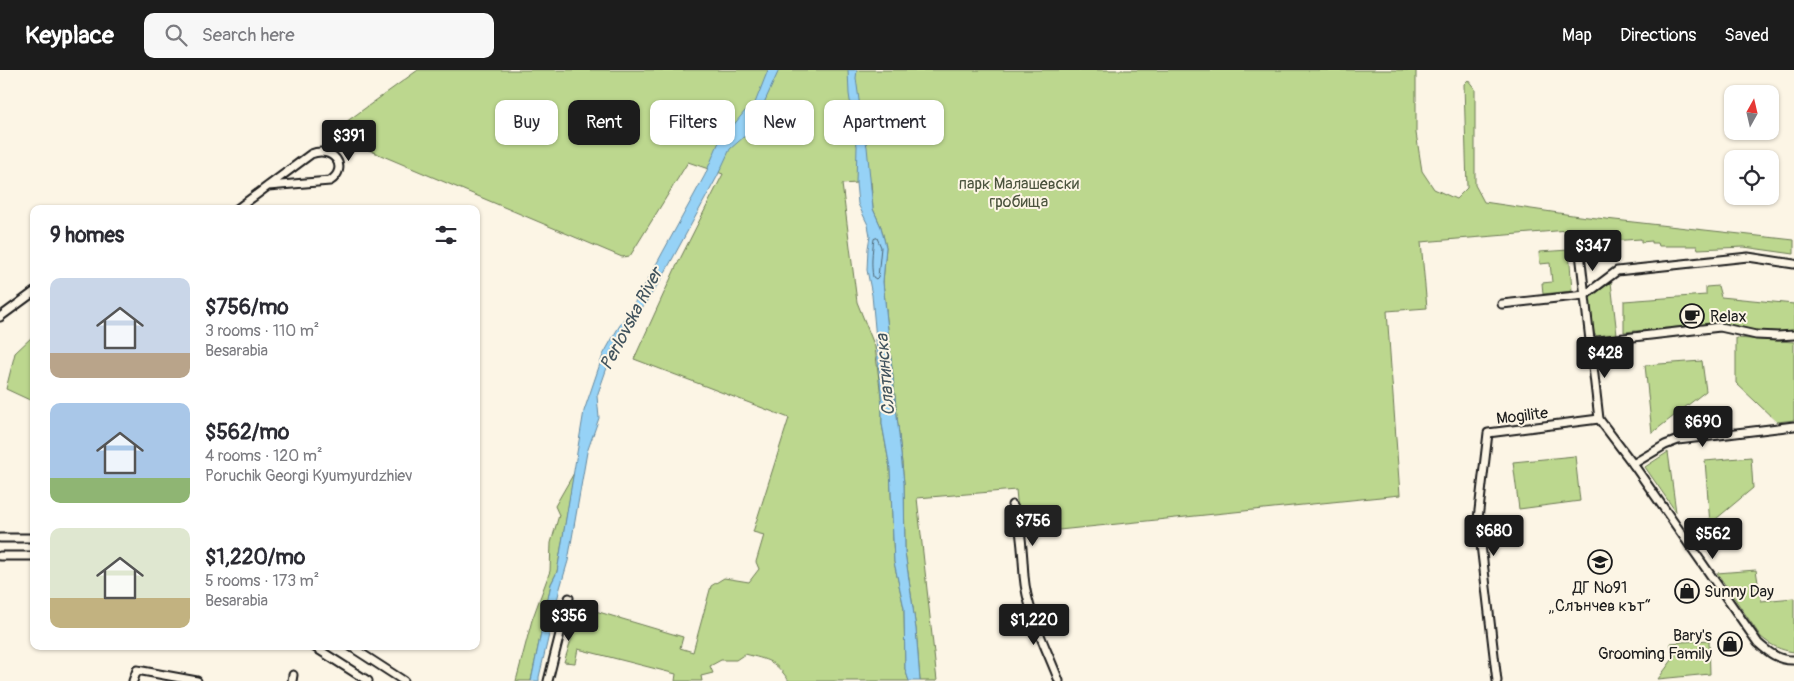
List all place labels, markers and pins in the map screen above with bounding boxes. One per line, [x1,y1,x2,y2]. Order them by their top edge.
pin: $391 [319,119,379,162]
pin: $347 [1563,230,1623,272]
cafe icon: Relax [1679,303,1705,329]
place label: Relax [1710,307,1746,327]
pin: $428 [1575,336,1635,379]
pin: $690 [1673,406,1733,448]
pin: $756 [1003,504,1063,547]
pin: $680 [1464,514,1524,557]
pin: $562 [1683,518,1743,560]
school or university icon: ДГ №91 „Слънчев кът“ [1587,549,1613,575]
place label: ДГ №91 „Слънчев кът“ [1549,578,1651,616]
shop icon: Sunny Day [1674,578,1700,604]
place label: Sunny Day [1704,582,1774,602]
pin: $356 [539,600,599,642]
pin: $1,220 [993,604,1075,646]
place label: Bary's Grooming Family [1598,626,1712,664]
shop icon: Bary's Grooming Family [1717,631,1743,657]

